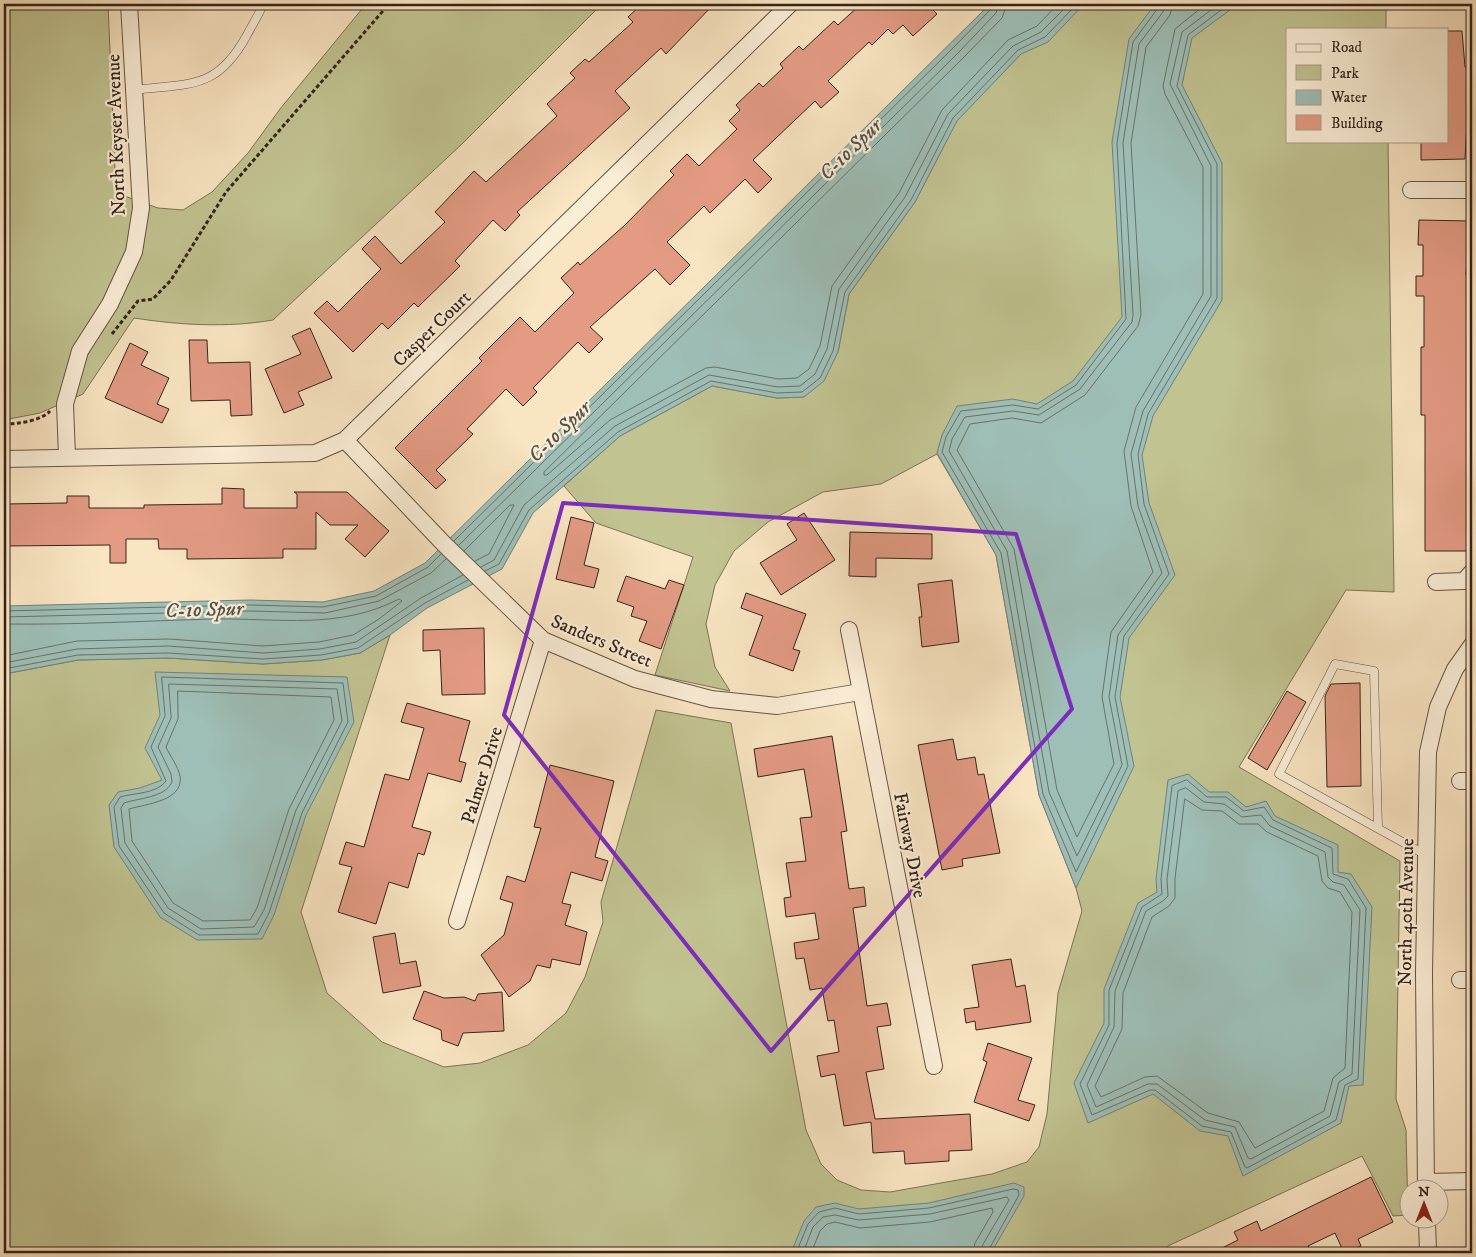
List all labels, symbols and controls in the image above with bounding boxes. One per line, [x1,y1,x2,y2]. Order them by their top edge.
legend [1286,28,1448,142]
text: Road [1331,38,1363,57]
street label: North Keyser Avenue [102,54,131,216]
text: Park [1331,64,1360,83]
text: Water [1330,88,1367,107]
water label: C-10 Spur [814,113,889,186]
text: Building [1331,114,1383,133]
street label: Casper Court [388,286,476,372]
water label: C-10 Spur [523,395,598,468]
water label: C-10 Spur [165,597,245,624]
street label: Sanders Street [547,610,655,673]
street label: Palmer Drive [457,724,508,827]
street label: Fairway Drive [888,791,931,900]
street label: North 40th Avenue [1394,838,1419,986]
north arrow [1398,1180,1448,1230]
text: N [1418,1183,1430,1201]

